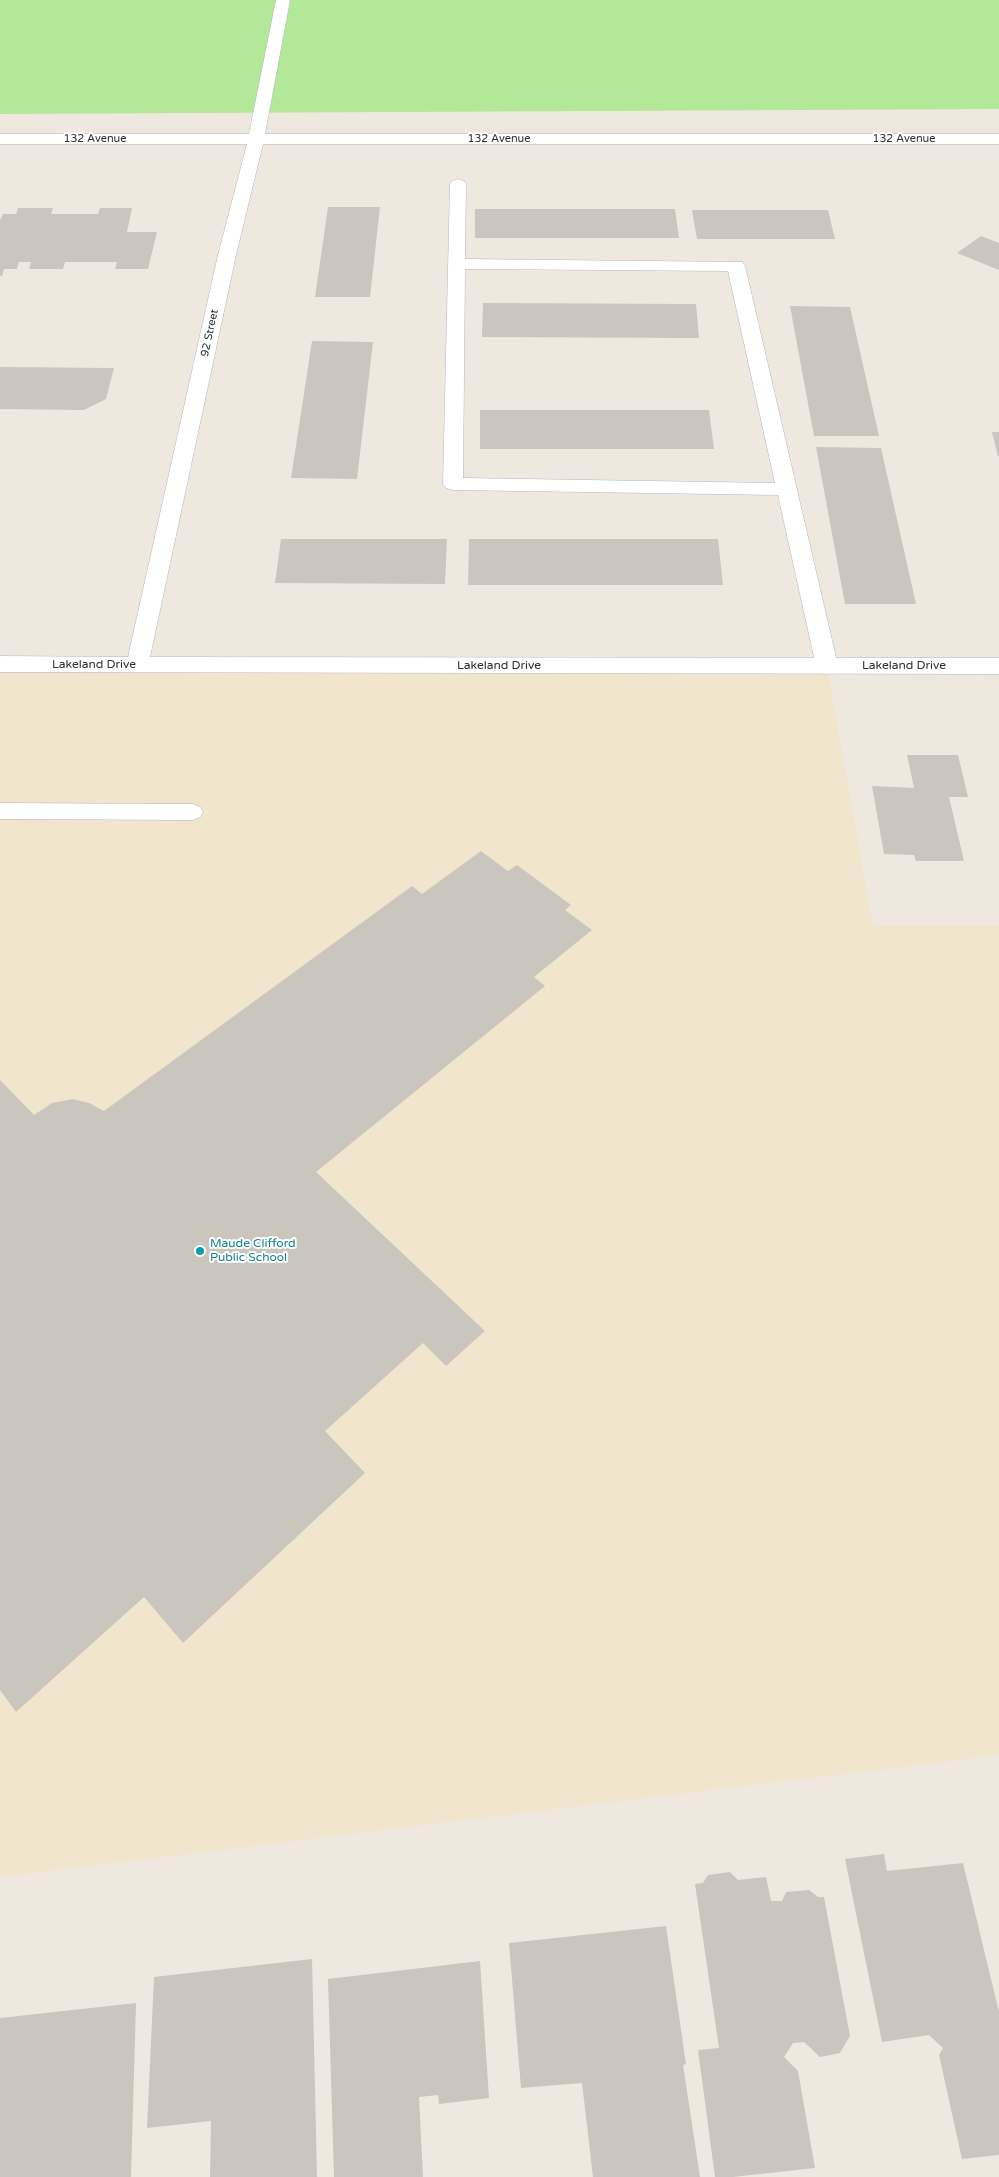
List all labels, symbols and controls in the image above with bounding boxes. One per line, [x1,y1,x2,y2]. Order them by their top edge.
street label: 132 Avenue [64,132,126,146]
street label: 132 Avenue [468,132,530,146]
street label: 132 Avenue [873,132,935,146]
street label: 92 Street [199,308,221,358]
street label: Lakeland Drive [52,658,136,672]
street label: Lakeland Drive [457,659,541,673]
street label: Lakeland Drive [862,659,946,673]
place label: Maude Clifford Public School [210,1237,296,1265]
marker: Maude Clifford Public School [194,1245,206,1257]

